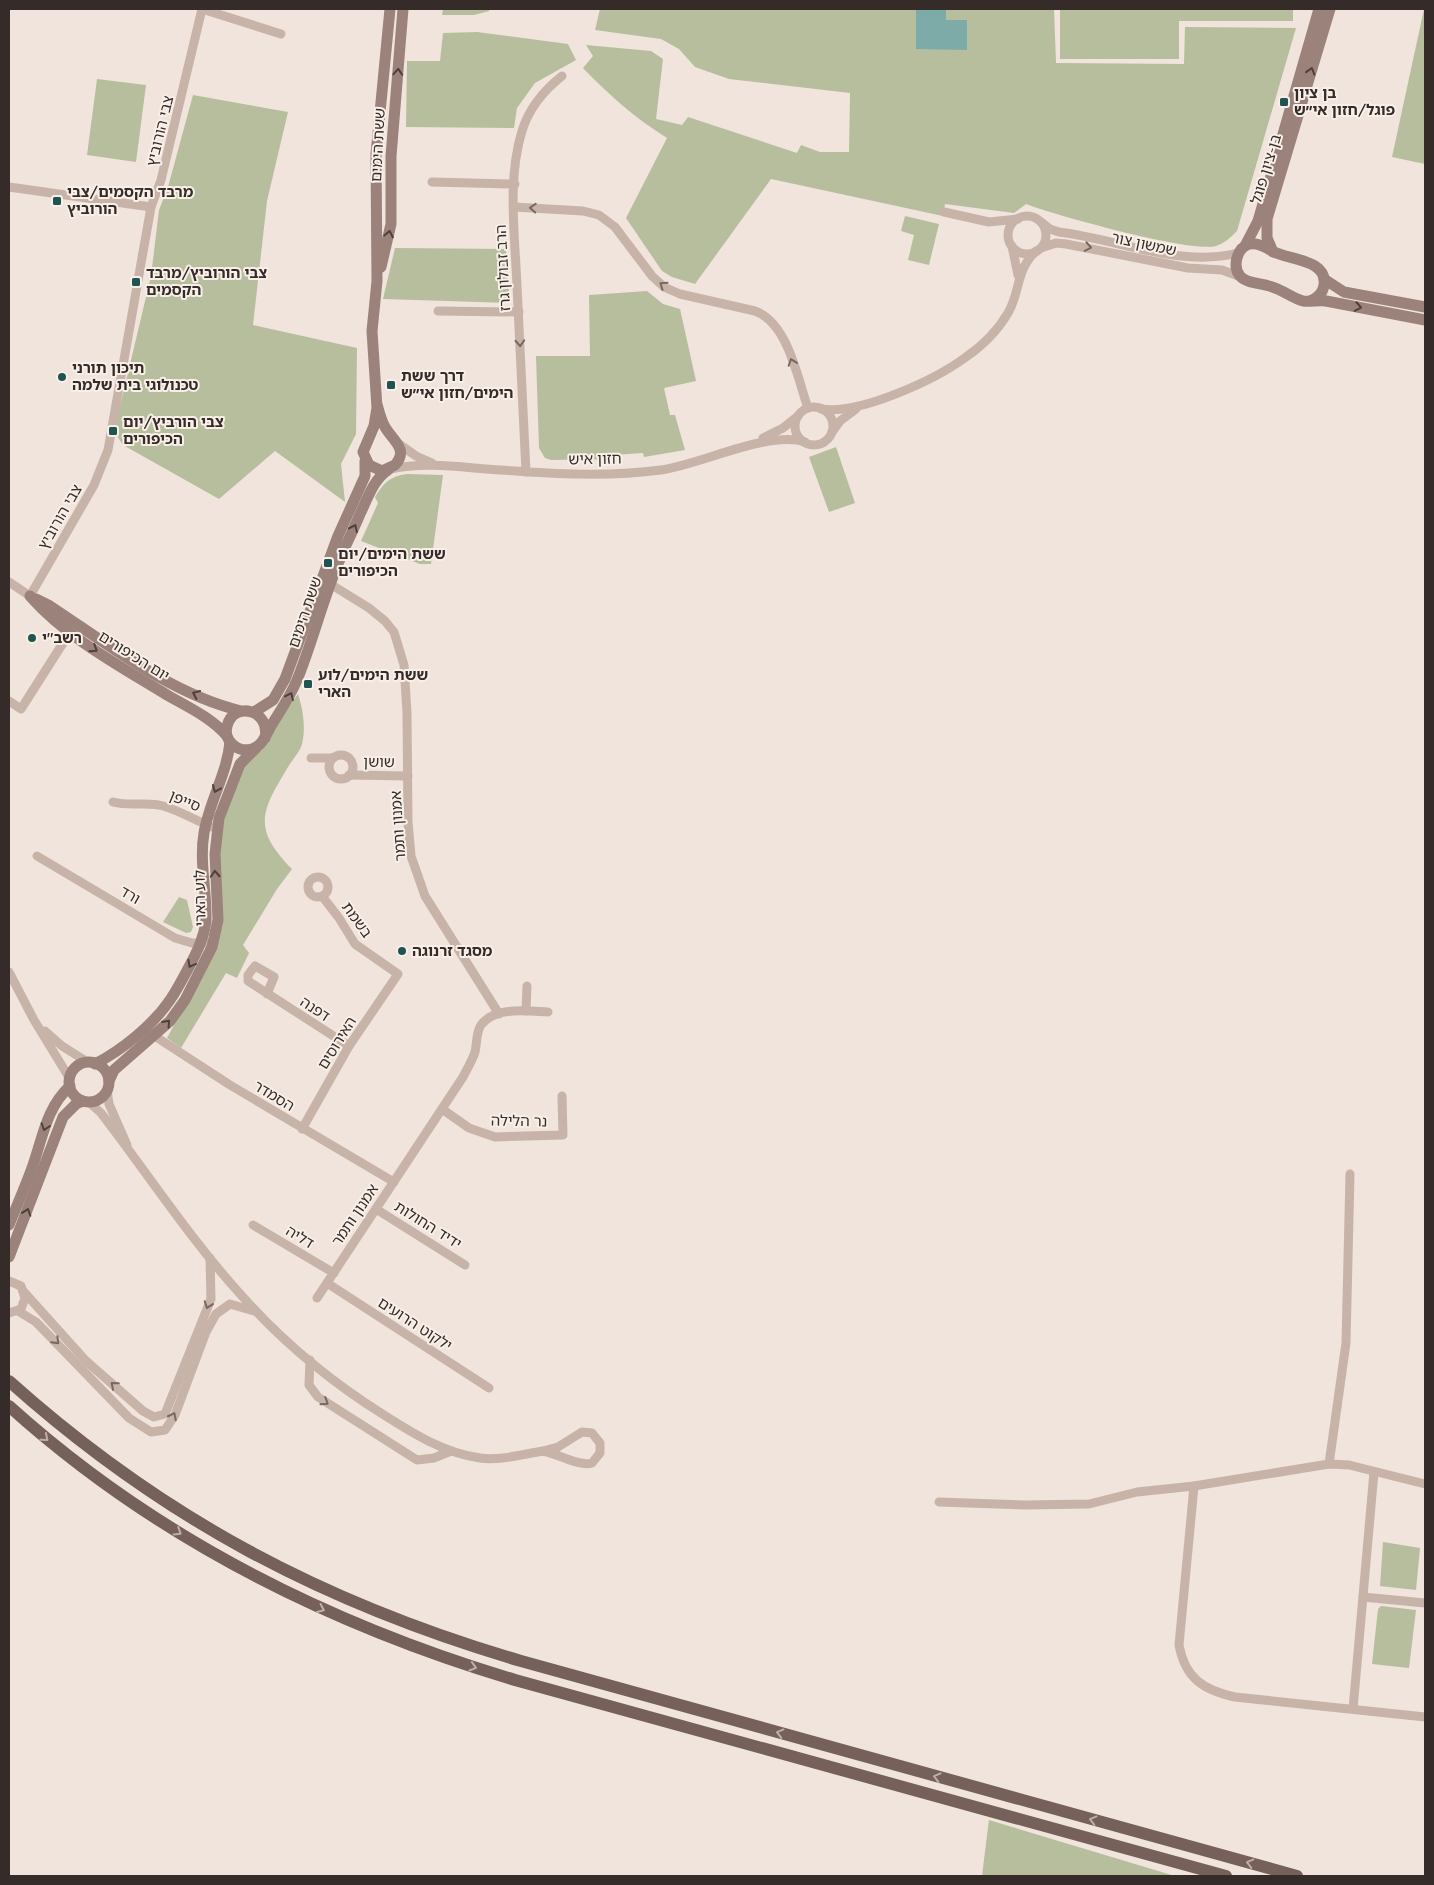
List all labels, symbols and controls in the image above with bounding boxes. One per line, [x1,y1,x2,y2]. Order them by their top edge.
one-way arrow [1306,67,1316,75]
one-way arrow [392,68,403,76]
place label: בן ציון פוגל/חזון אי״ש [1294,83,1395,119]
street label: צבי הורוביץ [142,94,177,168]
marker: בן ציון פוגל/חזון אי״ש [1278,96,1290,108]
street label: ששת הימים [366,107,389,182]
street label: בן-ציון פוגל [1246,131,1285,206]
place label: מרבד הקסמים/צבי הורוביץ [67,182,194,218]
marker: מרבד הקסמים/צבי הורוביץ [51,195,63,207]
one-way arrow [529,203,537,214]
street label: הרב זבולון גרז [491,224,514,312]
street label: שמשון צור [1110,227,1178,260]
one-way arrow [383,230,394,238]
one-way arrow [1084,242,1092,252]
place label: צבי הורוביץ/מרבד הקסמים [146,263,267,299]
marker: צבי הורוביץ/מרבד הקסמים [130,276,142,288]
one-way arrow [660,283,669,291]
one-way arrow [1354,302,1363,312]
one-way arrow [515,340,526,348]
place label: תיכון תורני טכנולוגי בית שלמה [72,358,199,394]
one-way arrow [788,358,798,367]
place label: דרך ששת הימים/חזון אי״ש [401,366,514,402]
marker: תיכון תורני טכנולוגי בית שלמה [56,371,68,383]
marker: דרך ששת הימים/חזון אי״ש [385,379,397,391]
place label: צבי הורביץ/יום הכיפורים [123,412,224,448]
marker: צבי הורביץ/יום הכיפורים [107,425,119,437]
street label: חזון איש [568,449,622,468]
street label: צבי הורוביץ [33,481,86,553]
one-way arrow [348,524,358,533]
place label: ששת הימים/יום הכיפורים [338,544,446,580]
marker: ששת הימים/יום הכיפורים [322,557,334,569]
street label: ששת הימים [283,574,326,650]
street label: יום הכיפורים [95,626,173,685]
place label: רשב"י [42,628,82,647]
marker: רשב"י [26,632,38,644]
one-way arrow [89,643,98,652]
place label: ששת הימים/לוע הארי [318,665,428,701]
marker: ששת הימים/לוע הארי [302,678,314,690]
one-way arrow [192,690,201,700]
one-way arrow [284,692,294,701]
street label: שושן [363,752,395,771]
one-way arrow [212,784,223,793]
street label: סייפן [167,786,204,816]
street label: אמנון ותמר [386,790,409,862]
street label: לוע הארי [190,869,209,926]
one-way arrow [210,869,221,877]
street label: ורד [117,881,144,908]
street label: בשמת [338,898,377,942]
place label: מסגד זרנוגה [412,941,493,960]
marker: מסגד זרנוגה [396,945,408,957]
one-way arrow [187,958,197,967]
street label: דפנה [297,992,334,1025]
street label: האירוסים [313,1013,360,1073]
one-way arrow [161,1019,170,1028]
street label: הסמדר [250,1076,298,1115]
street label: נר הלילה [491,1111,547,1130]
one-way arrow [41,1122,51,1130]
street label: אמנון ותמר [327,1180,382,1249]
street label: ידיד החולות [391,1196,465,1253]
one-way arrow [21,1208,31,1216]
street label: דליה [283,1221,318,1252]
street label: ילקוט הרועים [375,1293,456,1355]
one-way arrow [204,1301,214,1309]
one-way arrow [50,1336,59,1345]
one-way arrow [110,1382,119,1391]
one-way arrow [319,1396,329,1405]
one-way arrow [167,1413,177,1422]
one-way arrow [40,1433,49,1442]
one-way arrow [172,1526,181,1536]
one-way arrow [316,1603,325,1614]
one-way arrow [468,1661,476,1671]
one-way arrow [777,1729,785,1739]
one-way arrow [933,1772,941,1782]
one-way arrow [1089,1815,1098,1826]
one-way arrow [1246,1859,1255,1869]

